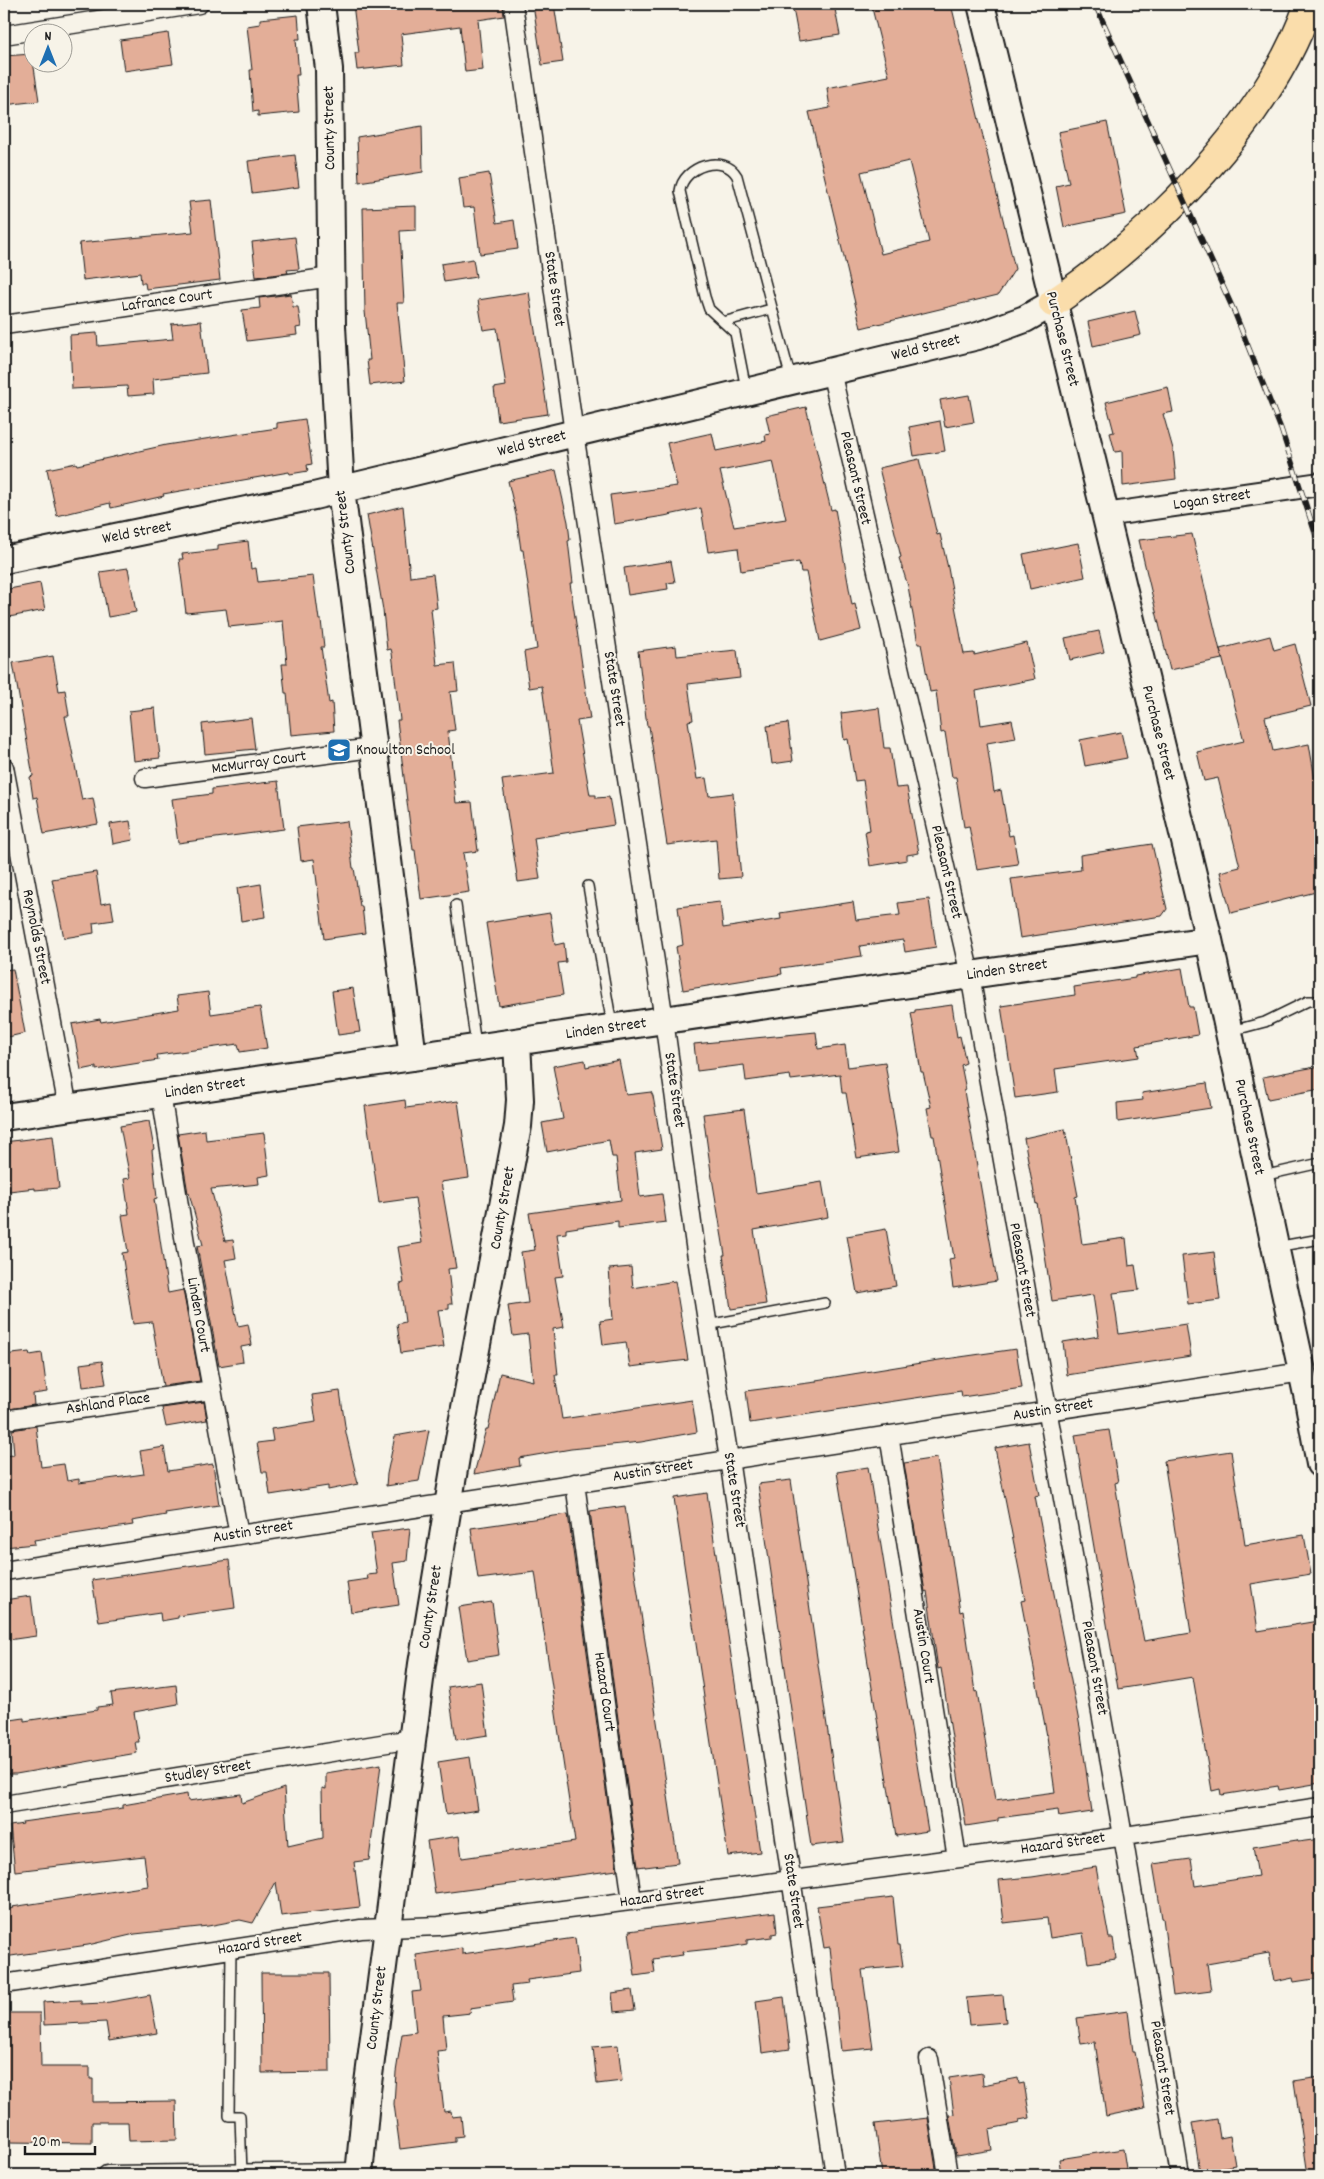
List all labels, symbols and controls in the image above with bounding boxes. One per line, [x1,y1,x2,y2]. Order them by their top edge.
north arrow [22,22,72,72]
text: N [45,27,52,47]
street label: County Street [318,86,342,170]
street label: State Street [537,250,571,328]
street label: Lafrance Court [120,283,214,319]
street label: Purchase Street [1039,289,1085,389]
street label: Weld Street [889,328,963,368]
street label: Weld Street [495,424,569,464]
street label: Pleasant Street [833,429,877,527]
street label: Logan Street [1172,483,1252,517]
street label: County Street [329,489,363,575]
street label: Weld Street [100,515,174,551]
street label: State Street [597,650,631,728]
street label: Purchase Street [1135,683,1181,783]
school or university icon: Knowlton School [326,737,352,763]
place label: Knowlton School [356,739,455,762]
street label: McMurray Court [210,745,308,781]
street label: Pleasant Street [924,823,968,921]
street label: Reynolds Street [16,887,57,987]
street label: Linden Street [965,953,1049,987]
street label: Linden Street [564,1012,648,1046]
street label: State Street [657,1051,691,1129]
street label: Linden Street [163,1071,247,1105]
street label: Purchase Street [1228,1077,1270,1177]
street label: County Street [484,1164,522,1251]
street label: Pleasant Street [1002,1221,1042,1319]
street label: Linden Court [180,1275,216,1355]
street label: Ashland Place [64,1387,152,1421]
street label: Austin Street [1011,1392,1095,1428]
street label: State Street [717,1451,751,1529]
street label: Austin Street [611,1453,695,1489]
street label: Austin Street [211,1514,295,1550]
street label: County Street [413,1564,449,1650]
street label: Austin Court [906,1607,940,1685]
street label: Pleasant Street [1074,1619,1114,1717]
street label: Hazard Court [587,1651,621,1733]
street label: Studley Street [163,1754,253,1790]
street label: Hazard Street [1019,1827,1107,1861]
street label: State Street [776,1852,810,1930]
street label: Hazard Street [618,1880,706,1914]
street label: Hazard Street [216,1926,304,1962]
street label: County Street [360,1965,394,2051]
street label: Pleasant Street [1143,2019,1181,2117]
scale bar [25,2124,95,2156]
text: 20 m [32,2132,60,2154]

